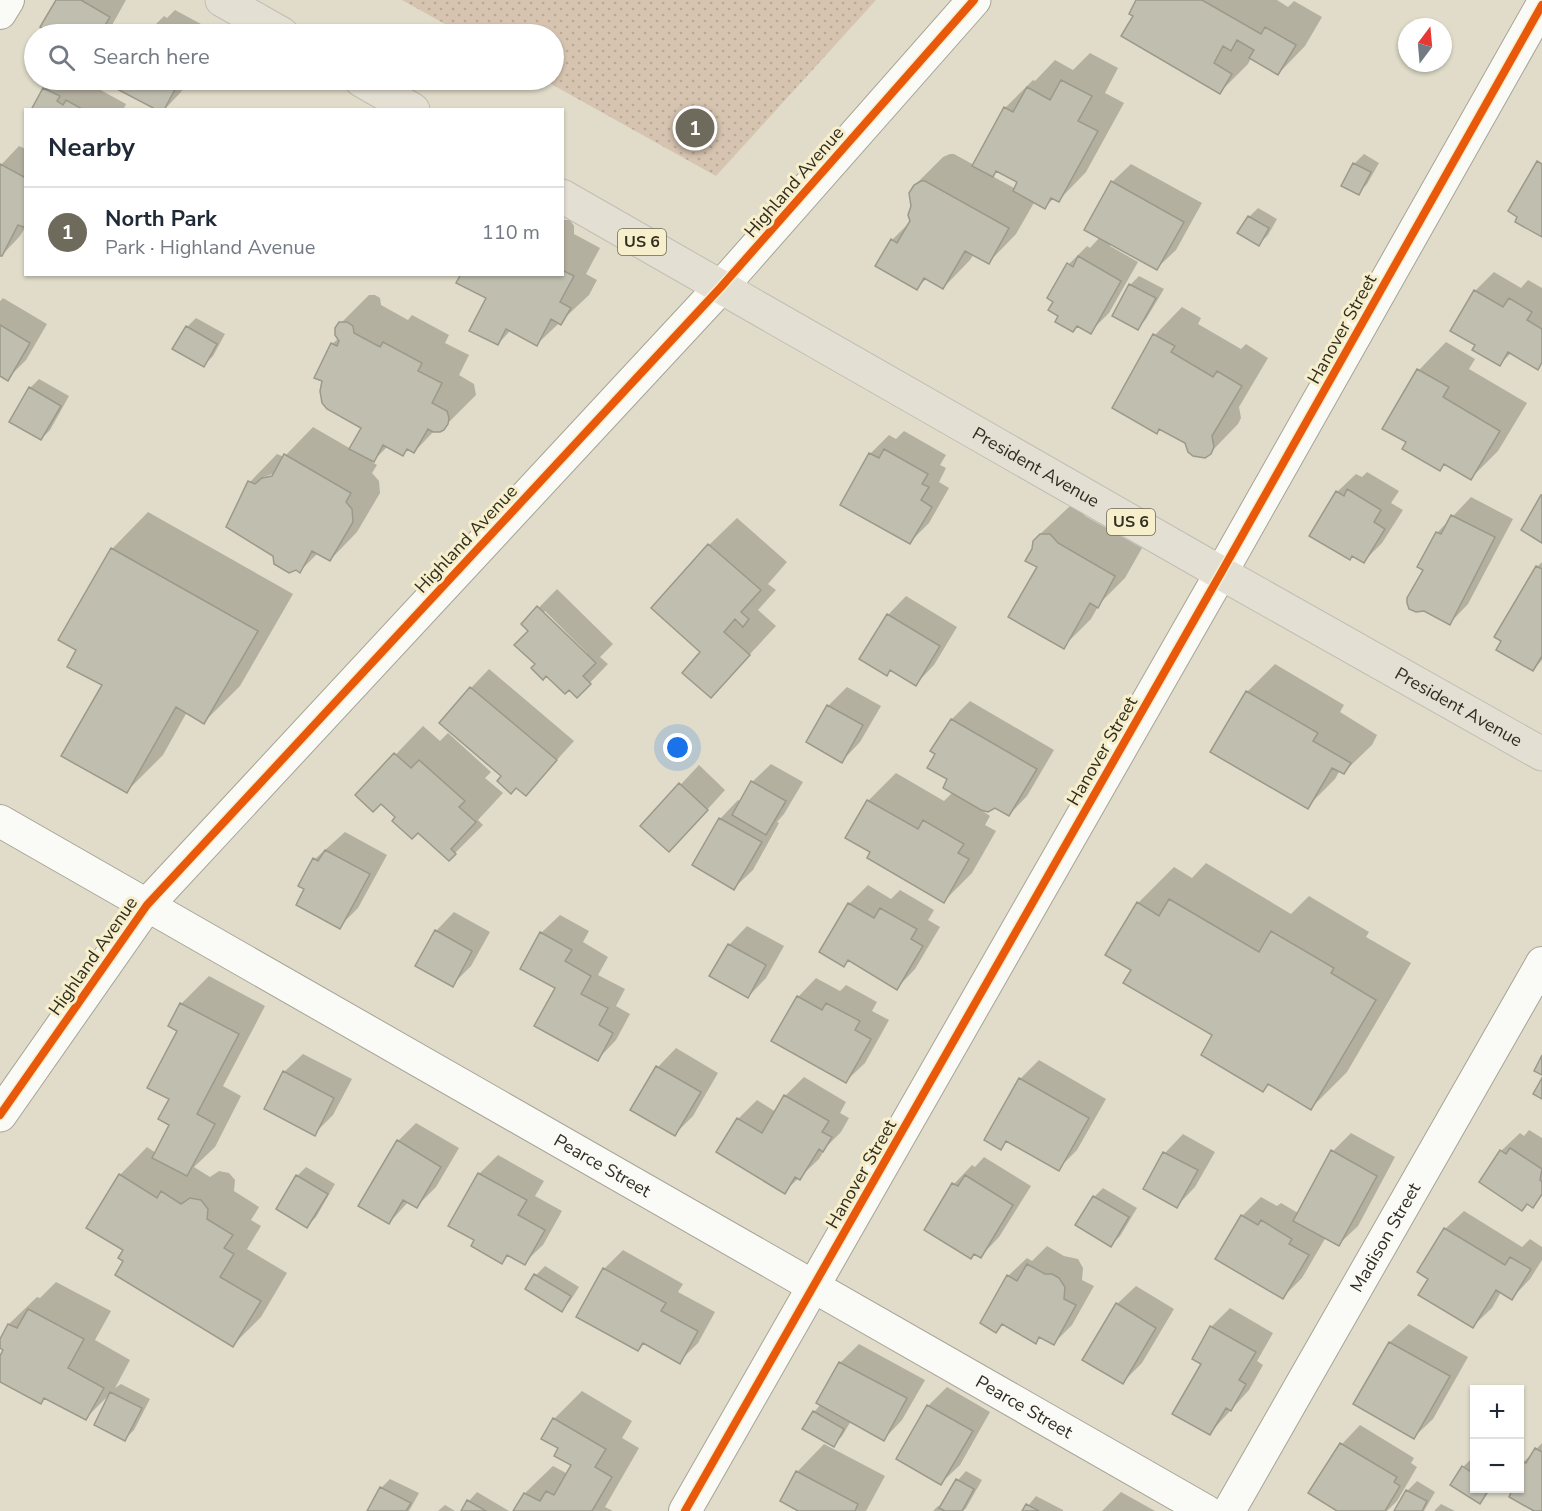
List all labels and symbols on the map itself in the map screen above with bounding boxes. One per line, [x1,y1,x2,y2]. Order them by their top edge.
north arrow [1398,18,1452,72]
pin: 1 [676,106,714,150]
street label: Highland Avenue [739,121,849,243]
road number: US 6 [618,229,666,255]
street label: Hanover Street [1302,269,1382,388]
street label: President Avenue [968,421,1104,513]
street label: Highland Avenue [409,480,523,598]
road number: US 6 [1107,509,1155,535]
street label: President Avenue [1391,662,1527,752]
street label: Hanover Street [1061,691,1143,810]
your location [663,733,692,762]
street label: Highland Avenue [43,892,143,1020]
street label: Hanover Street [820,1114,902,1233]
street label: Pearce Street [550,1128,656,1203]
street label: Madison Street [1344,1178,1426,1297]
street label: Pearce Street [971,1370,1078,1445]

